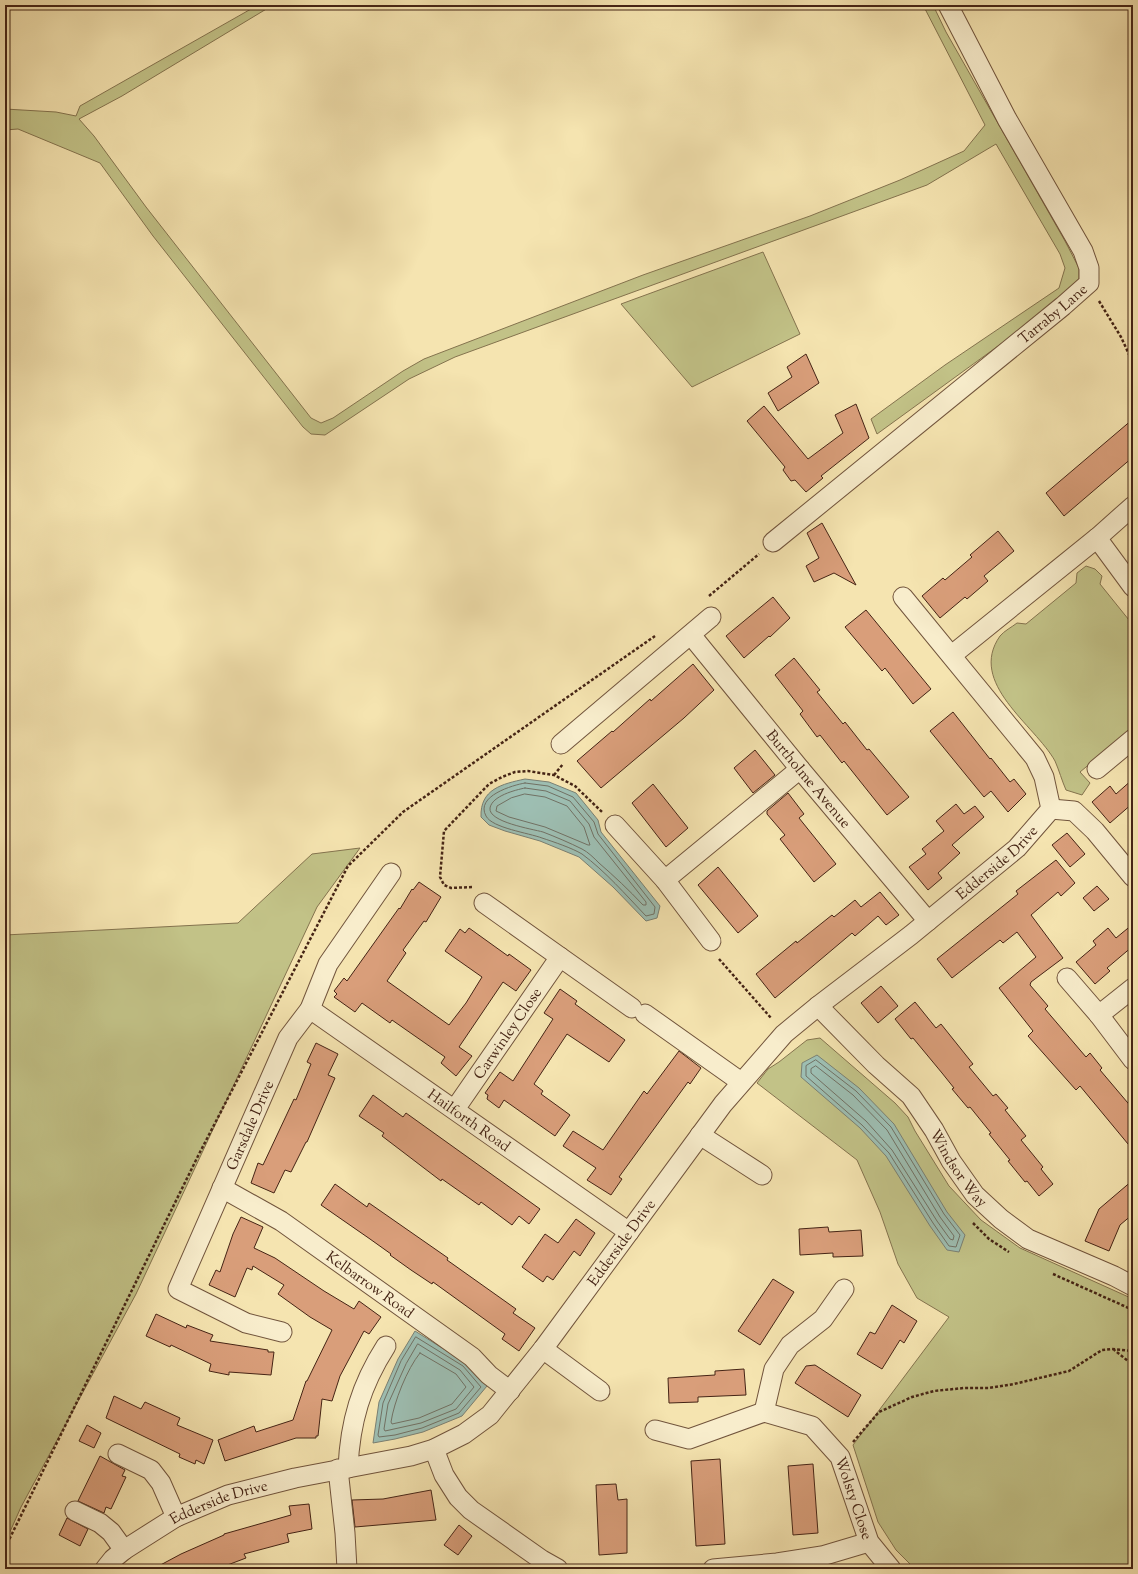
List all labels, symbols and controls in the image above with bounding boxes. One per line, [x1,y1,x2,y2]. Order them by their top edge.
street label: Tarraby Lane [1015,280,1093,350]
street label: Burtholme Avenue [760,726,855,834]
street label: Edderside Drive [952,822,1044,906]
street label: Carwinley Close [469,984,548,1084]
street label: Garsdale Drive [222,1077,280,1174]
street label: Hailforth Road [422,1085,514,1158]
street label: Windsor Way [924,1126,991,1213]
street label: Edderside Drive [584,1195,662,1291]
street label: Kelbarrow Road [321,1247,418,1325]
street label: Wolsty Close [829,1454,876,1543]
street label: Edderside Drive [166,1476,270,1530]

